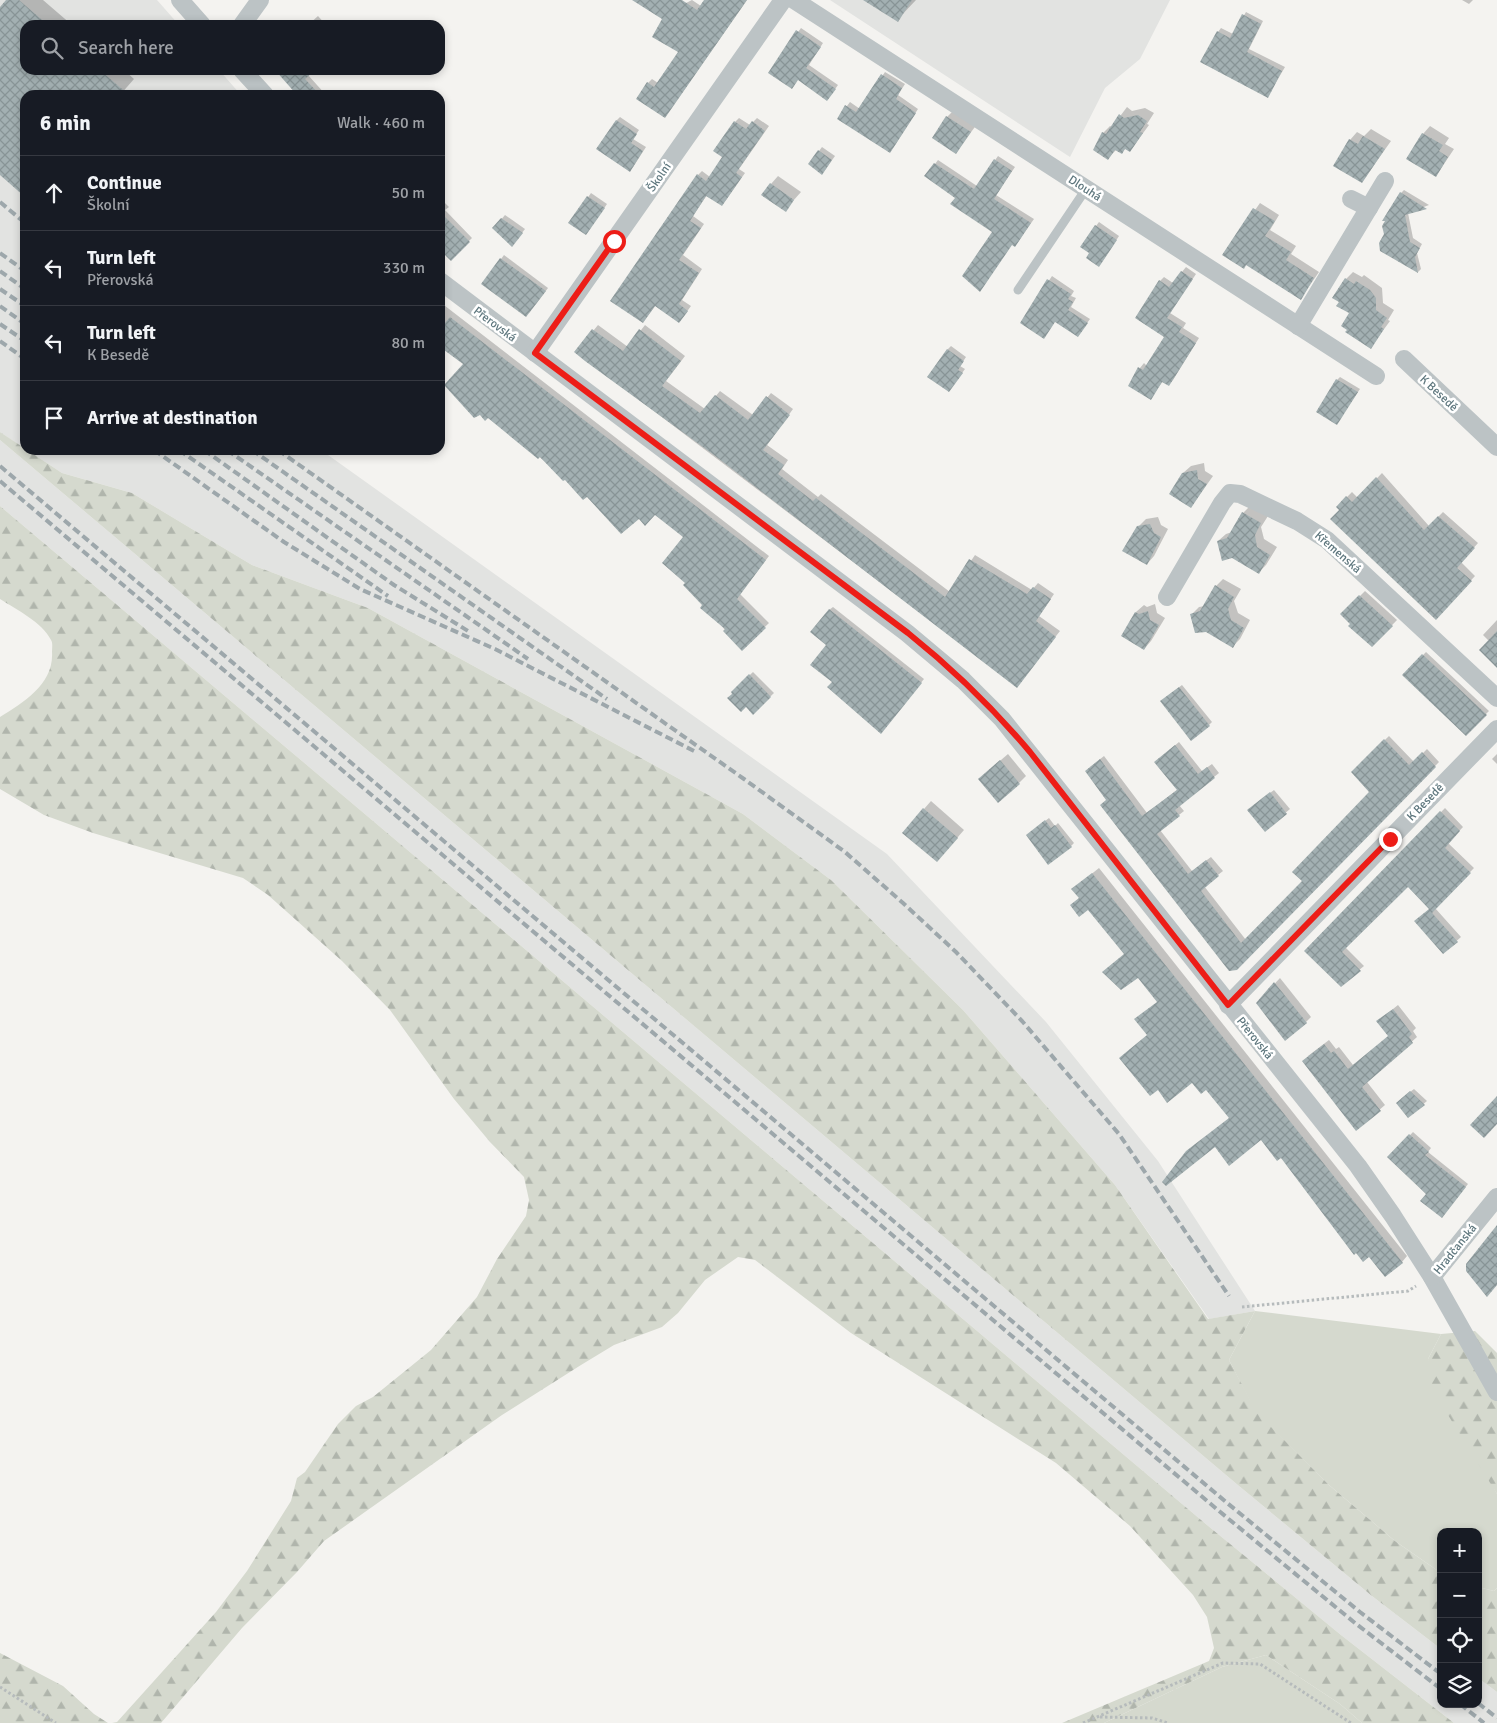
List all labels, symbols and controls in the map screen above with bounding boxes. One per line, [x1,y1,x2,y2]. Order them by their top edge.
search box [20,20,445,75]
icon: search [38,34,66,62]
text: Search here [78,36,174,60]
text: 6 min [40,110,91,136]
text: Walk · 460 m [337,113,425,133]
street label: Školní [644,159,675,195]
text: Continue [87,171,162,195]
street label: Dlouhá [1065,172,1104,205]
icon: ahead [40,179,68,207]
text: 50 m [391,183,425,203]
text: Školní [87,195,130,215]
route start [603,230,626,253]
text: Turn left [87,246,156,270]
icon: left [40,254,68,282]
text: 330 m [383,258,425,278]
text: Přerovská [87,270,154,290]
street label: Přerovská [470,303,519,345]
text: Turn left [87,321,156,345]
icon: left [40,329,68,357]
text: 80 m [391,333,425,353]
text: K Besedě [87,345,149,365]
street label: K Besedě [1416,372,1461,415]
icon: arrive [40,404,68,432]
text: Arrive at destination [87,406,258,430]
street label: Křemenská [1311,528,1364,577]
street label: K Besedě [1404,780,1447,824]
route end [1379,828,1402,851]
street label: Přerovská [1233,1014,1276,1062]
street label: Hradčanská [1431,1221,1480,1278]
map controls [1437,1528,1482,1708]
button: + [1437,1528,1482,1573]
button: − [1437,1573,1482,1618]
button: locate [1437,1618,1482,1663]
button: layers [1437,1663,1482,1708]

